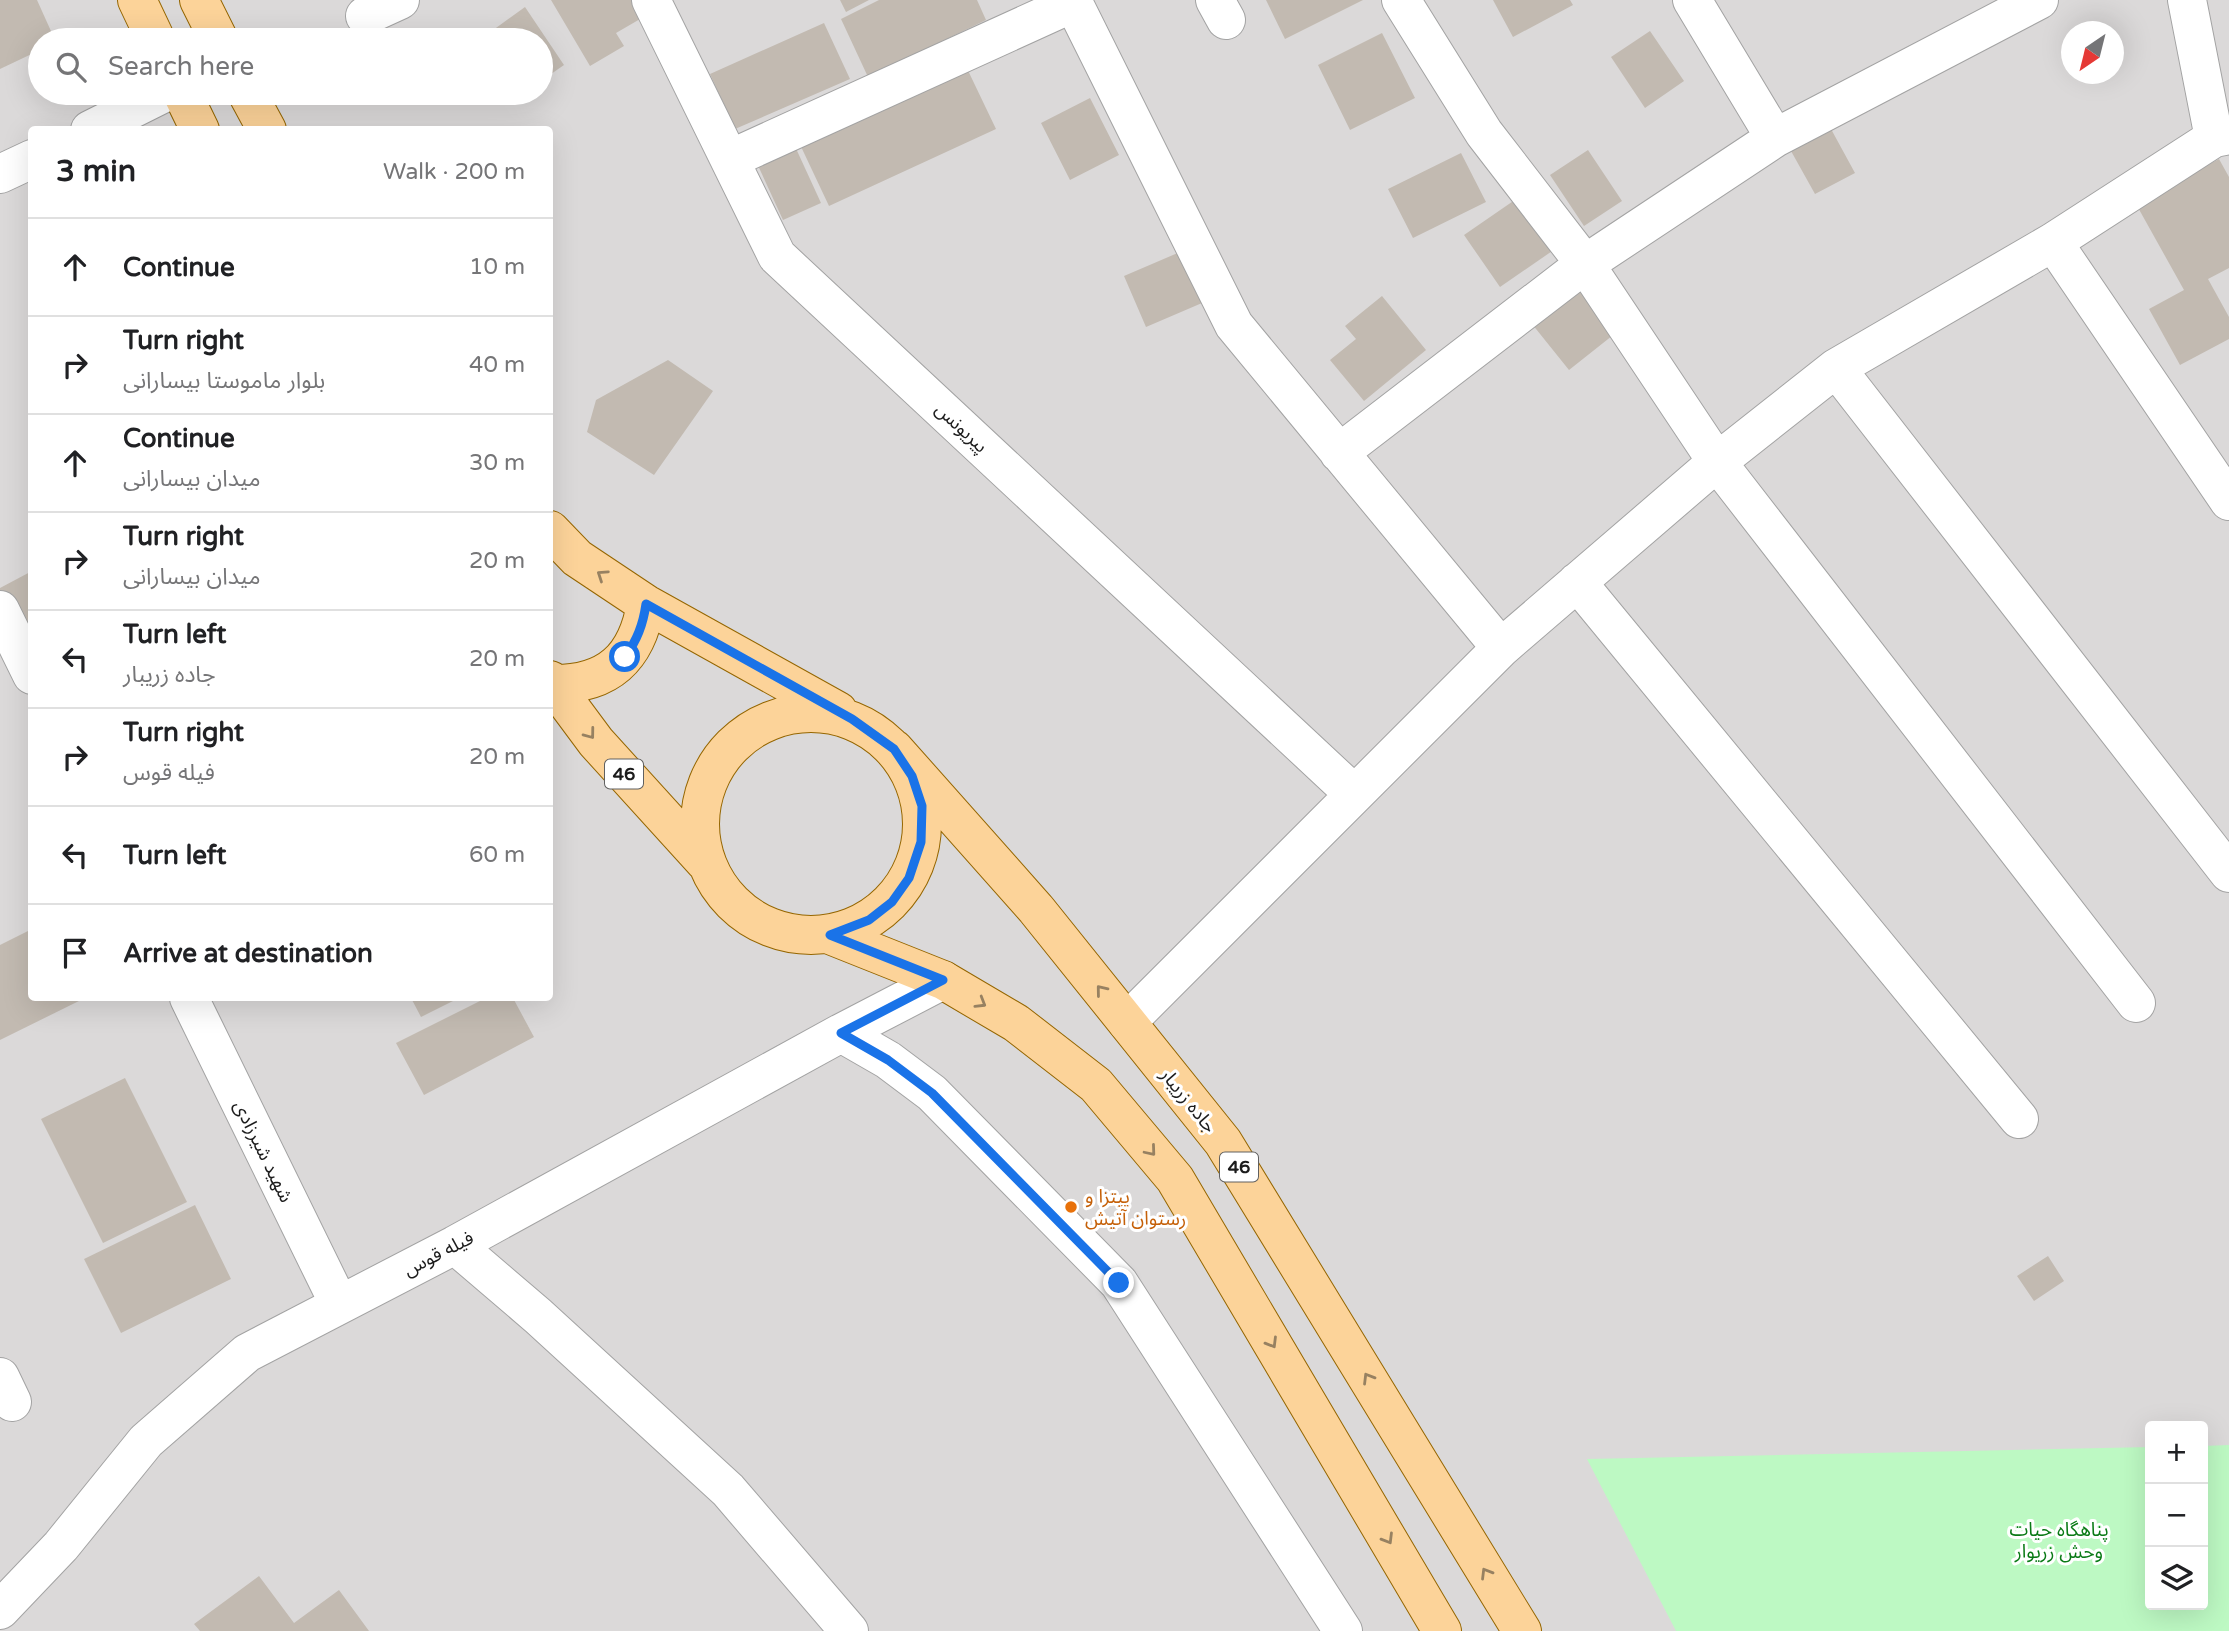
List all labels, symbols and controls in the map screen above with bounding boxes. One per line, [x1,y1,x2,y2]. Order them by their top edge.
north arrow [2061,21,2124,84]
search box [28,28,553,105]
icon: search [52,48,90,86]
text: Search here [108,51,254,82]
text: 3 min [56,153,136,190]
text: Walk · 200 m [383,158,525,186]
icon: ahead [56,248,94,286]
text: Continue [123,252,235,283]
text: 10 m [469,253,525,281]
text: Turn right [123,325,244,356]
icon: right [56,346,94,384]
text: 40 m [469,351,525,379]
text: بلوار ماموستا بیسارانی [123,367,325,395]
street label: پیریونس [930,398,992,458]
text: Continue [123,423,235,454]
icon: ahead [56,444,94,482]
text: 30 m [469,449,525,477]
text: میدان بیسارانی [123,465,261,493]
text: Turn right [123,521,244,552]
icon: right [56,542,94,580]
text: 20 m [469,547,525,575]
text: میدان بیسارانی [123,563,261,591]
one-way arrow [597,570,610,583]
text: Turn left [123,619,226,650]
icon: left [56,640,94,678]
route start [609,641,640,672]
text: 20 m [469,645,525,673]
text: جاده زریبار [123,661,216,689]
text: Turn right [123,717,244,748]
one-way arrow [582,727,594,739]
icon: right [56,738,94,776]
text: 20 m [469,743,525,771]
text: فیله قوس [123,759,215,787]
road number: 46 [605,760,643,788]
icon: left [56,836,94,874]
text: Turn left [123,840,226,871]
text: 60 m [469,841,525,869]
icon: arrive [56,934,94,972]
text: Arrive at destination [123,938,373,969]
one-way arrow [1097,985,1109,998]
one-way arrow [974,994,987,1007]
street label: جاده زریبار [1155,1063,1221,1137]
street label: شهید شیرزادی [229,1097,297,1206]
one-way arrow [1143,1143,1156,1155]
road number: 46 [1220,1152,1258,1182]
place label: پیتزا و رستوان آتیش [1085,1186,1186,1230]
marker: پیتزا و رستوان آتیش [1063,1199,1079,1215]
street label: فیله قوس [400,1227,477,1281]
route end [1103,1267,1134,1298]
one-way arrow [1264,1336,1277,1349]
one-way arrow [1363,1373,1376,1386]
map controls [2145,1421,2208,1610]
button: + [2145,1421,2208,1484]
button: − [2145,1484,2208,1547]
park label: پناهگاه حیات وحش زریوار [2009,1519,2109,1563]
one-way arrow [1379,1532,1392,1545]
button: layers [2145,1547,2208,1610]
one-way arrow [1481,1567,1494,1580]

